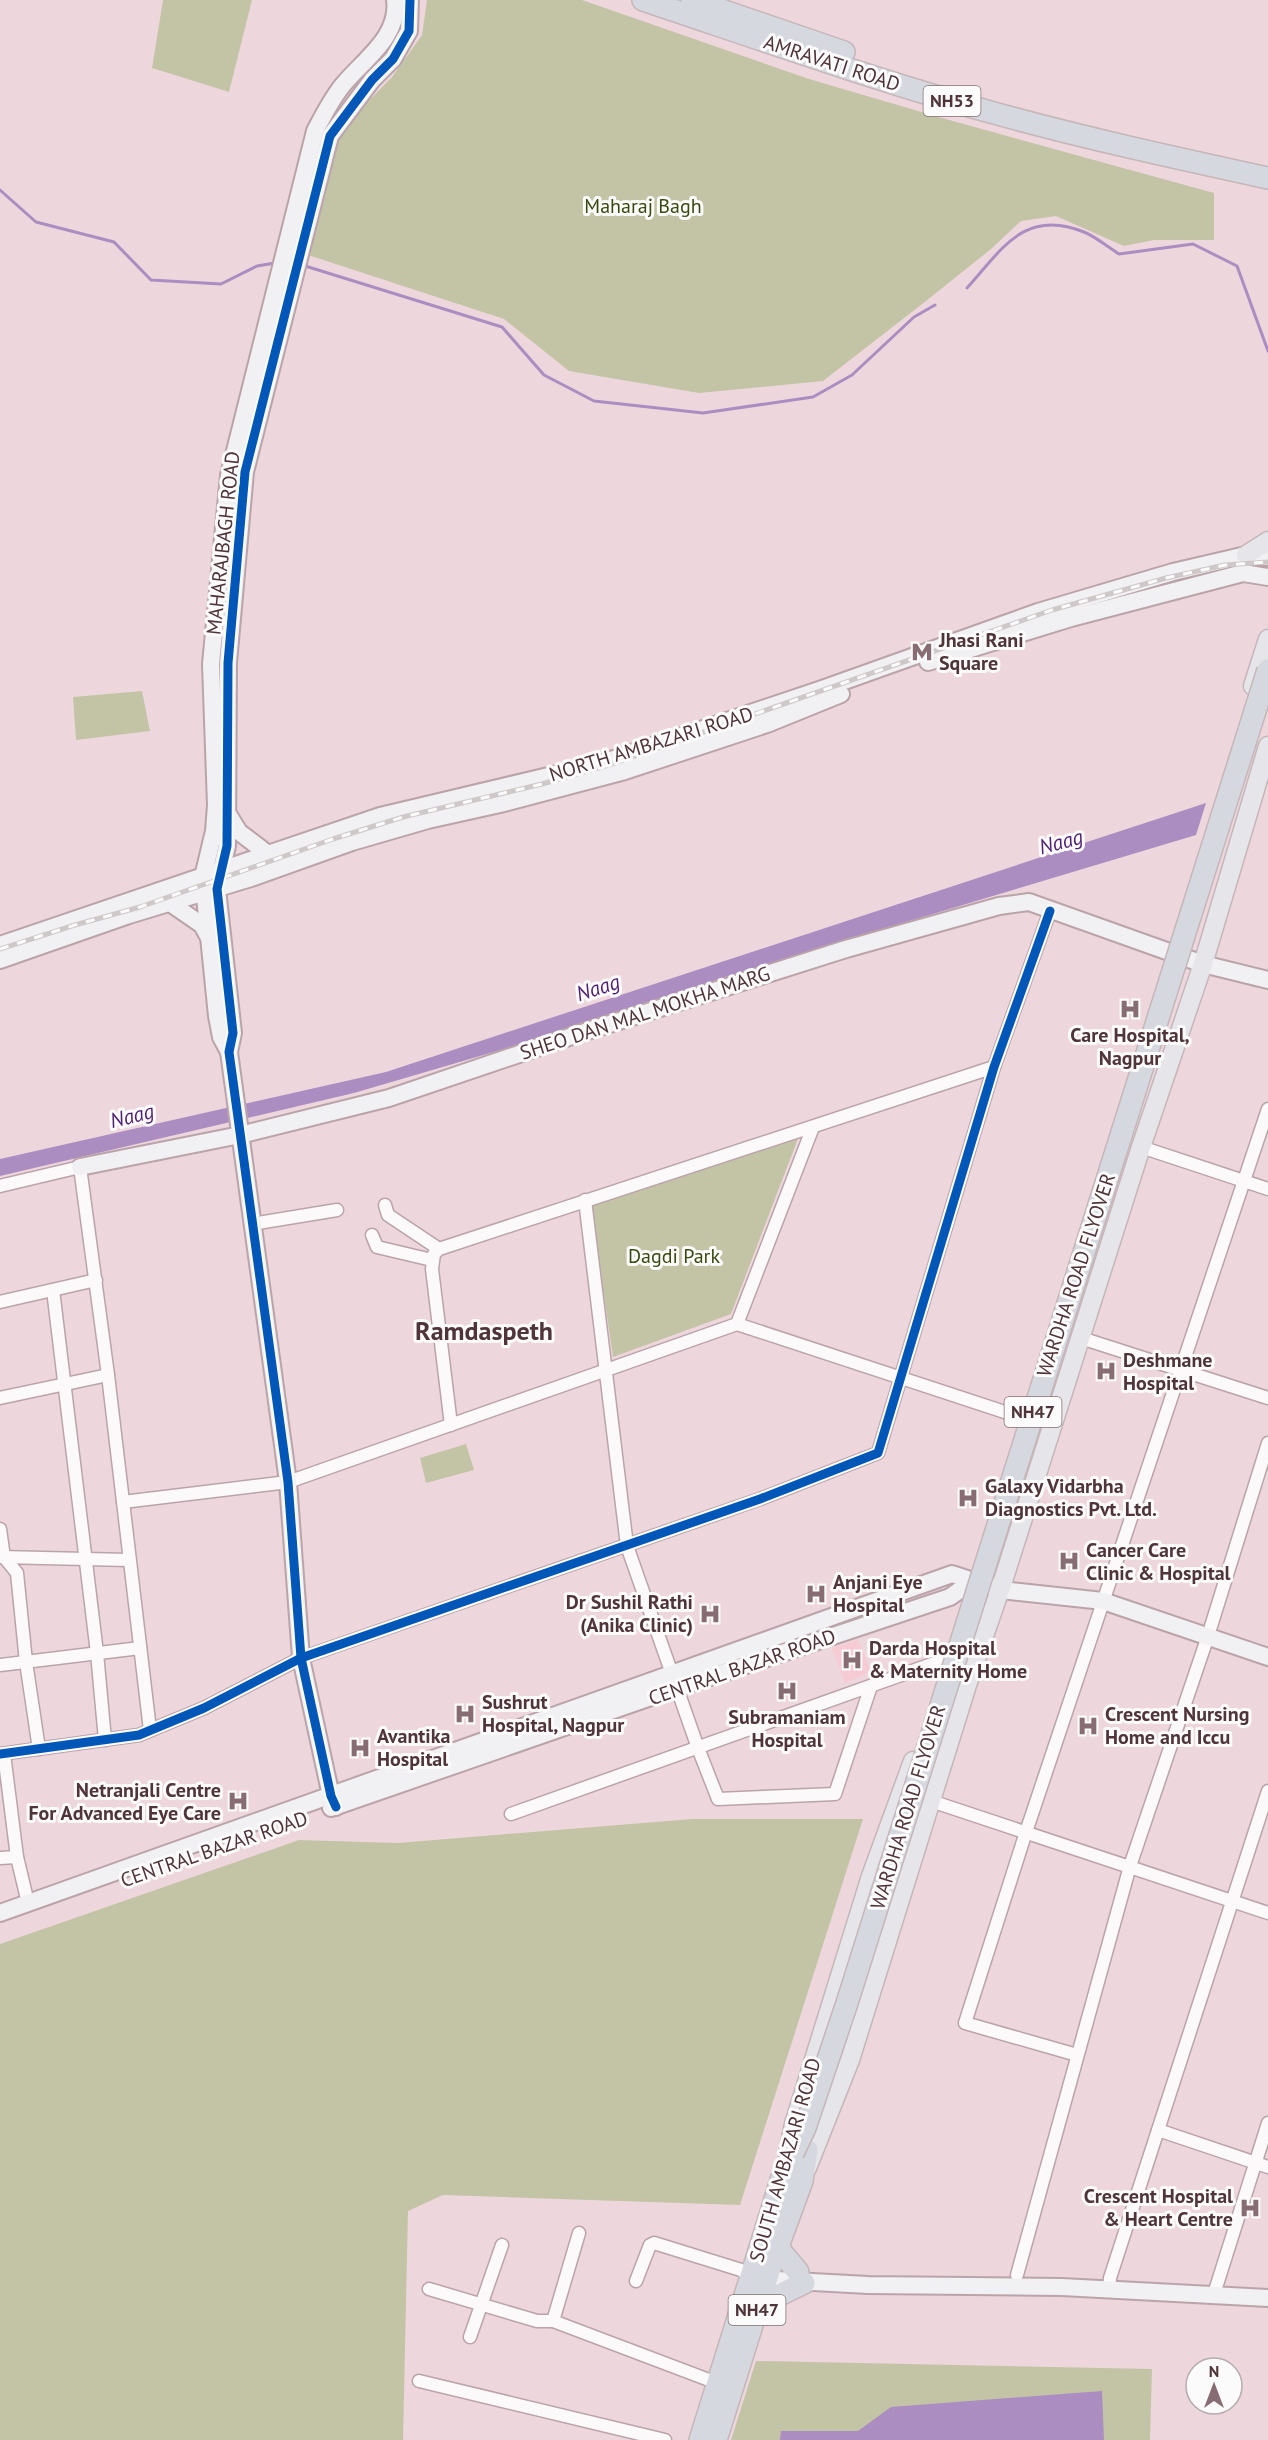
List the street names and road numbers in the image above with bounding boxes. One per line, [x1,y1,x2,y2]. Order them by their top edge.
street label: AMRAVATI ROAD [761,29,903,97]
road number: NH53 [924,86,980,116]
street label: MAHARAJBAGH ROAD [200,450,246,636]
street label: NORTH AMBAZARI ROAD [546,701,756,787]
street label: SHEO DAN MAL MOKHA MARG [517,960,773,1066]
street label: WARDHA ROAD FLYOVER [1031,1170,1121,1380]
road number: NH47 [1004,1397,1062,1427]
street label: CENTRAL BAZAR ROAD [645,1623,839,1711]
street label: WARDHA ROAD FLYOVER [864,1701,952,1913]
street label: CENTRAL BAZAR ROAD [117,1805,311,1893]
street label: SOUTH AMBAZARI ROAD [743,2055,827,2265]
road number: NH47 [728,2295,786,2325]

